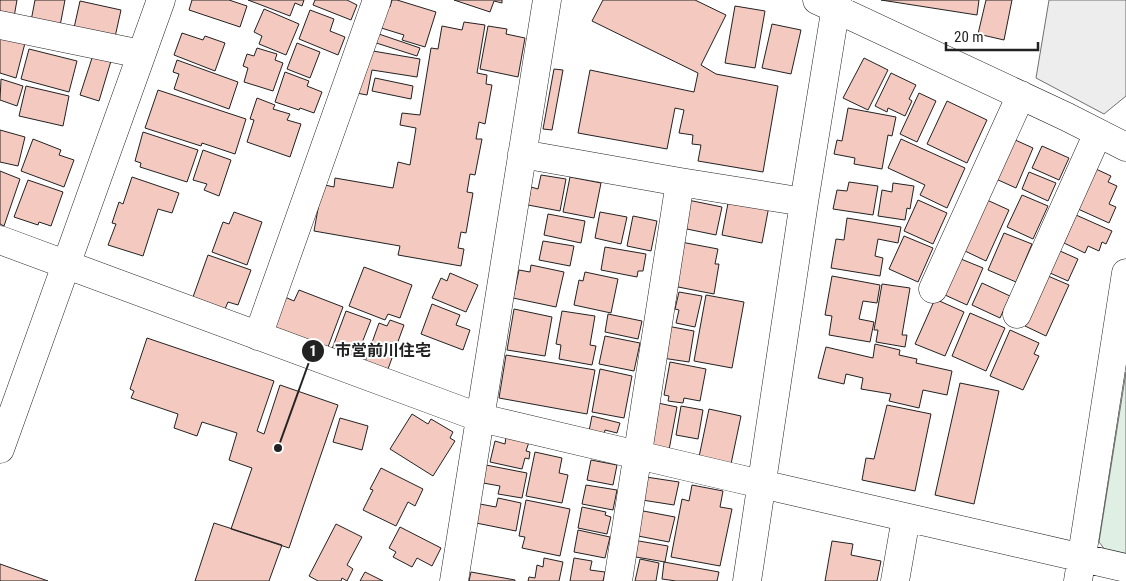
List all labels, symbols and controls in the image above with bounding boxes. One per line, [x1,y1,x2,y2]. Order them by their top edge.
scale bar [946,20,1038,52]
text: 20 m [954,28,984,46]
callout: 市営前川住宅 [300,335,441,366]
text: 市営前川住宅 [335,341,431,360]
text: 1 [309,342,317,360]

